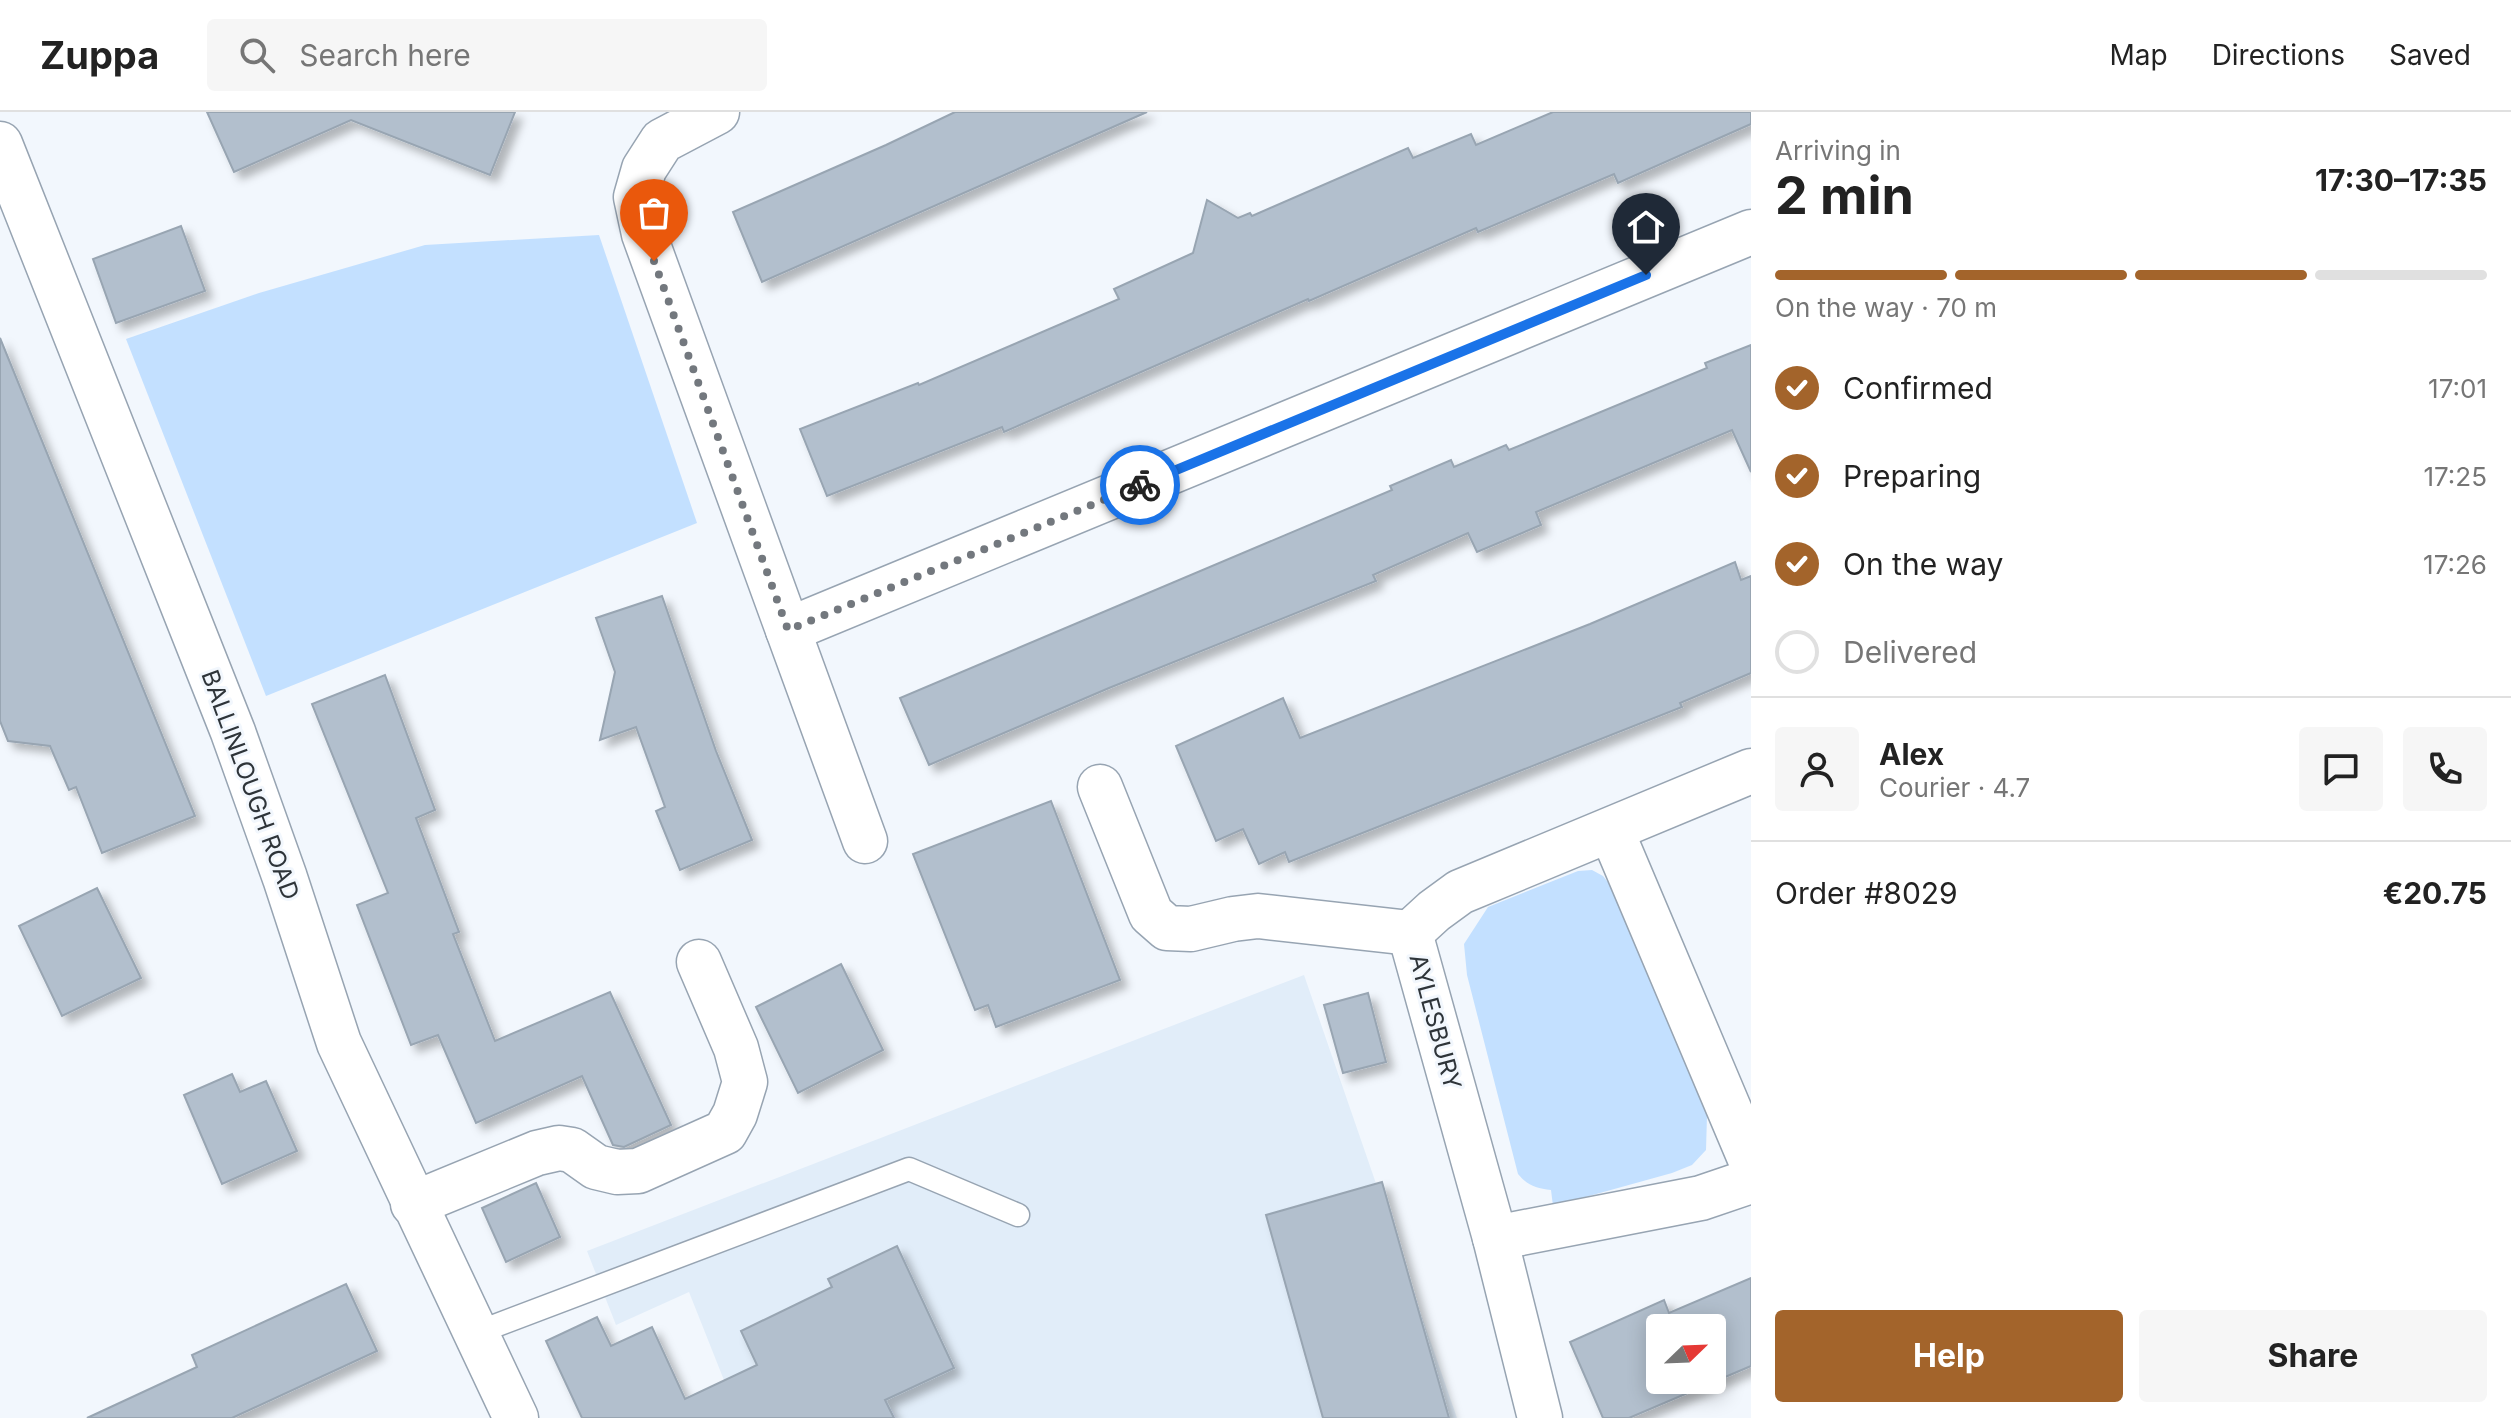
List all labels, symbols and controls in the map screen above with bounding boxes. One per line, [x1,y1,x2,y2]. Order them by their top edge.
search box [207,19,767,91]
text: Zuppa [40,32,159,78]
icon: search [235,33,279,77]
text: Search here [299,37,471,73]
text: Map [2109,38,2168,72]
text: Directions [2212,38,2345,72]
text: Saved [2389,38,2471,72]
text: Arriving in [1775,135,1901,166]
text: 17:30–17:35 [2315,162,2487,198]
text: 2 min [1775,164,1914,227]
pin [620,179,688,261]
icon: bag [632,191,676,235]
pin [1612,193,1680,275]
icon: home [1624,205,1668,249]
text: On the way · 70 m [1775,292,1997,323]
icon: check [1775,366,1819,410]
text: Confirmed [1843,370,1993,406]
text: 17:01 [2428,373,2487,404]
courier [1100,445,1180,525]
icon: check [1775,454,1819,498]
text: Preparing [1843,458,1981,494]
text: 17:25 [2423,461,2487,492]
icon: bike [1118,463,1162,507]
icon: check [1775,542,1819,586]
text: On the way [1843,546,2003,582]
text: 17:26 [2423,549,2487,580]
text: Delivered [1843,634,1977,670]
street label: BALLINLOUGH ROAD [195,666,306,904]
button: person [1775,727,1859,811]
button: chat [2299,727,2383,811]
button: phone [2403,727,2487,811]
text: Alex [1879,736,1944,772]
text: Courier · 4.7 [1879,772,2030,803]
text: Order #8029 [1775,875,1958,911]
text: €20.75 [2383,875,2487,911]
street label: AYLESBURY [1403,951,1468,1093]
button: Help [1775,1310,2123,1402]
button: Share [2139,1310,2487,1402]
north arrow [1646,1314,1726,1394]
map controls [1646,1314,1726,1394]

